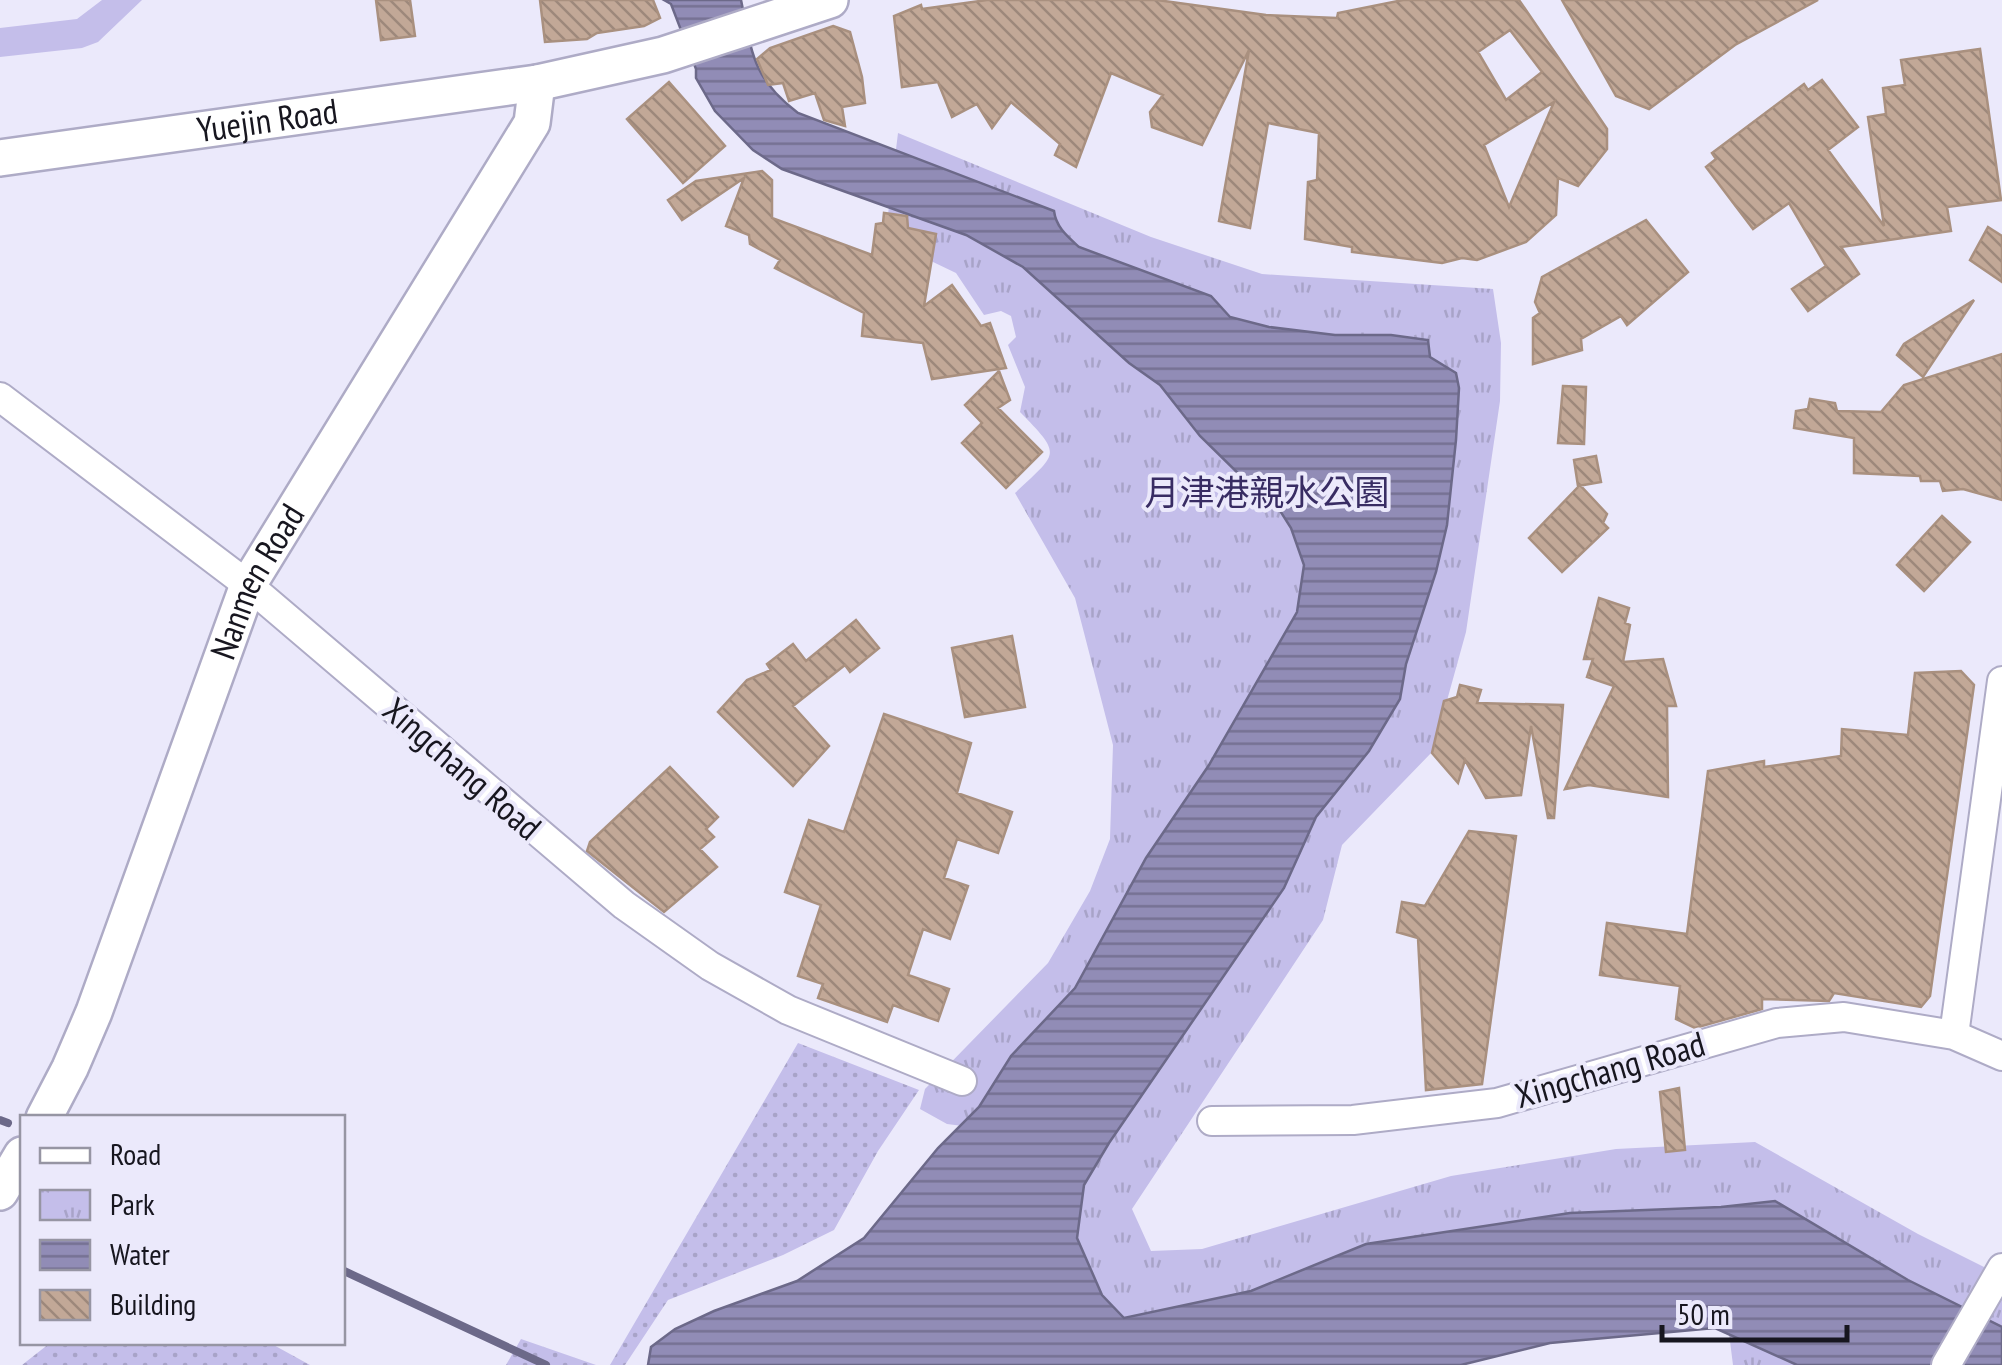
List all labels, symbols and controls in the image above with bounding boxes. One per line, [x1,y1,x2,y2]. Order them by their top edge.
street label: Yuejin Road [194,87,340,152]
park label: 月津港親水公園 [1144,469,1390,515]
street label: Nanmen Road [199,495,314,665]
street label: Xingchang Road [374,687,551,850]
street label: Xingchang Road [1510,1020,1710,1118]
legend [20,1115,345,1345]
text: Road [110,1134,161,1173]
text: Park [110,1184,155,1223]
text: Water [110,1234,171,1273]
scale bar [1662,1280,1847,1342]
text: Building [110,1284,196,1323]
text: 50 m [1677,1294,1730,1333]

